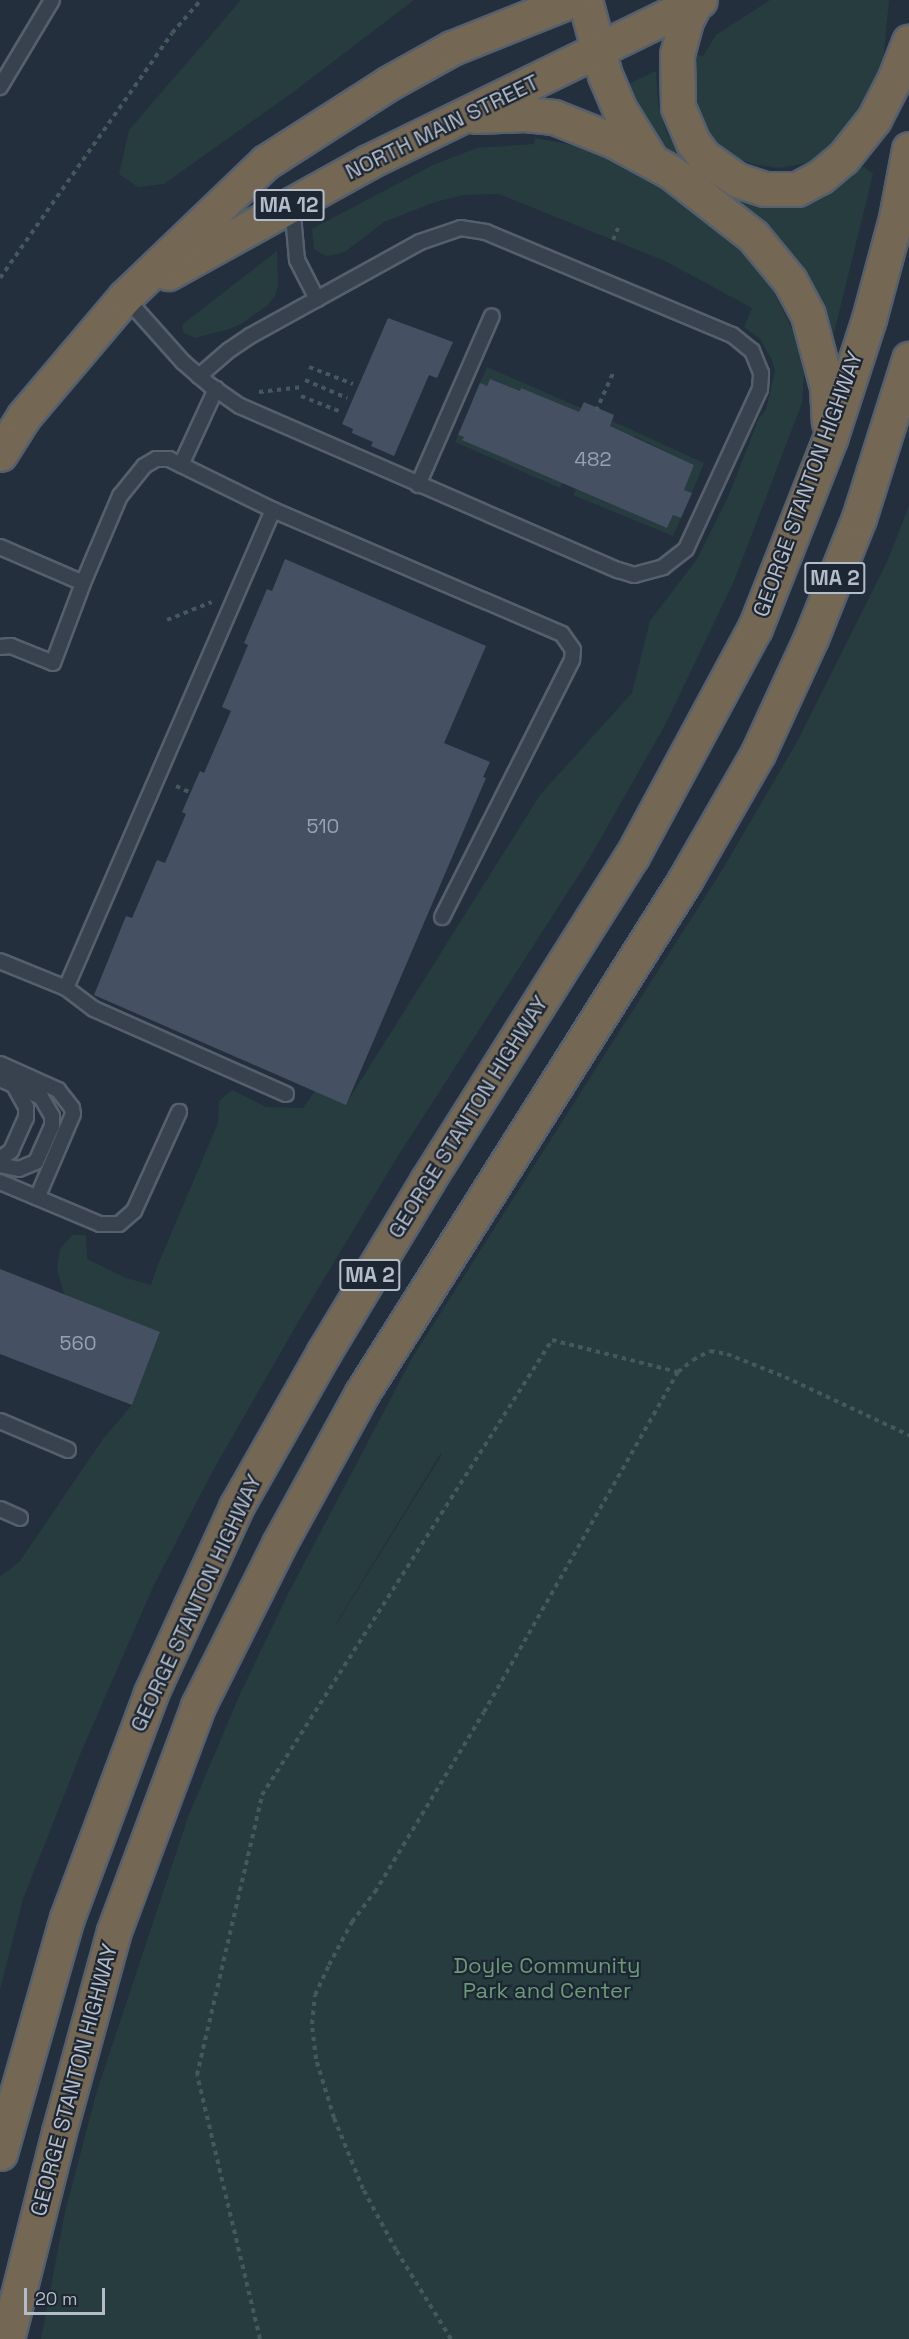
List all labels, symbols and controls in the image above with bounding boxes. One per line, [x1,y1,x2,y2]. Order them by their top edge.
street label: NORTH MAIN STREET [341,69,543,185]
road number: MA 12 [253,187,325,223]
street label: GEORGE STANTON HIGHWAY [748,347,868,621]
house number: 482 [574,447,612,471]
road number: MA 2 [804,560,866,596]
house number: 510 [307,814,339,838]
street label: GEORGE STANTON HIGHWAY [382,991,554,1243]
road number: MA 2 [338,1257,401,1293]
house number: 560 [59,1331,97,1355]
street label: GEORGE STANTON HIGHWAY [125,1470,267,1736]
street label: GEORGE STANTON HIGHWAY [25,1941,123,2219]
park label: Doyle Community Park and Center [453,1952,641,2004]
scale bar [27,2276,108,2314]
text: 20 m [35,2287,78,2310]

